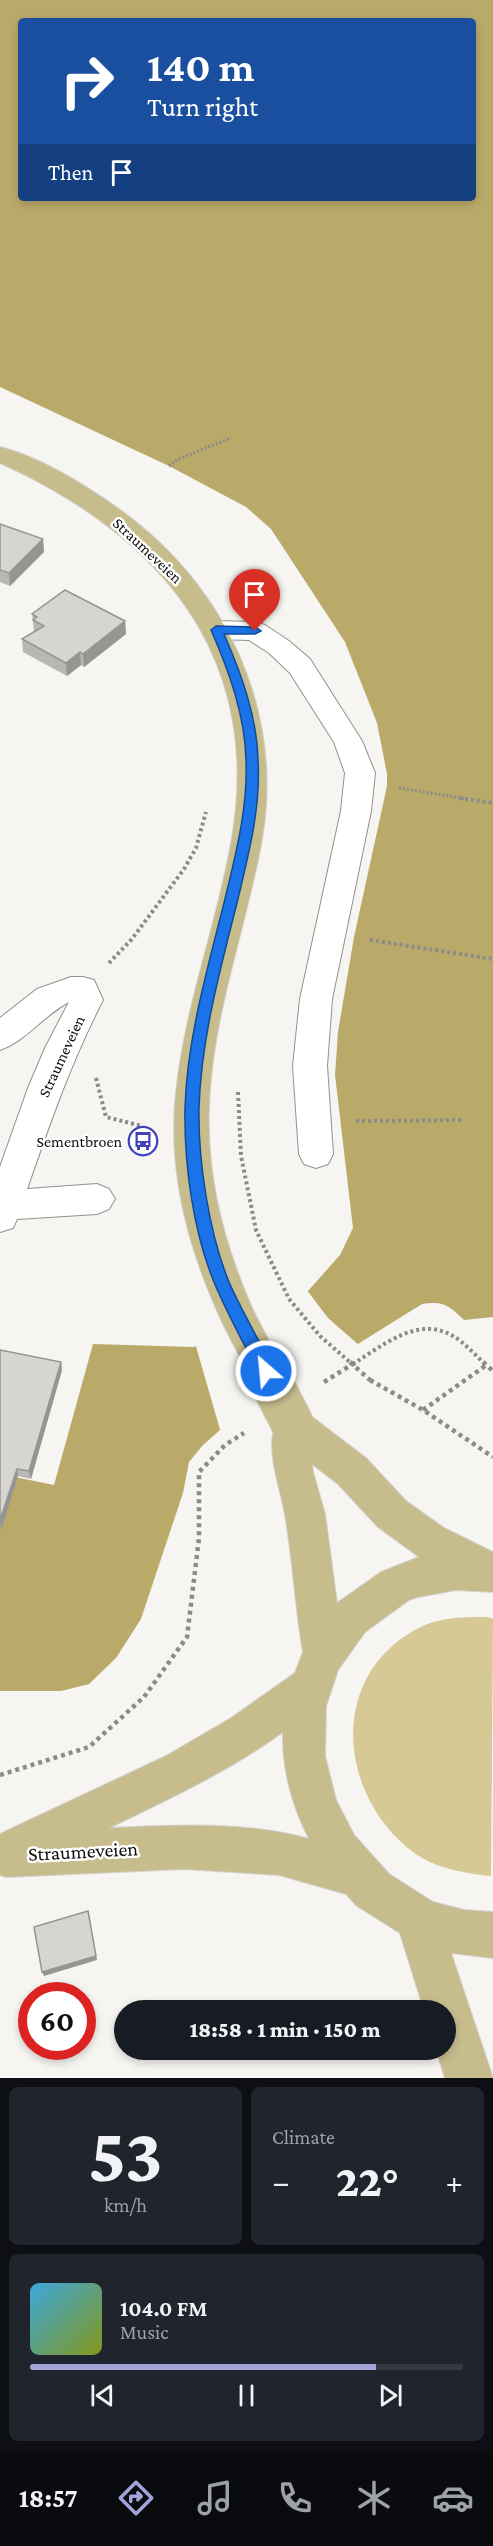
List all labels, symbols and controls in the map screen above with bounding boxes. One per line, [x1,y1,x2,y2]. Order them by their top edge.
icon: right [48,42,126,120]
text: 140 m [147,43,255,90]
text: Turn right [147,92,258,122]
icon: arrive [105,156,138,189]
text: Then [48,160,93,185]
street label: Straumeveien [110,514,186,587]
pin [229,569,280,631]
icon: arrive [238,578,271,611]
street label: Straumeveien [35,1012,88,1100]
bus stop icon: Sementbroen [127,1125,159,1157]
place label: Sementbroen [37,1133,122,1150]
position arrow [234,1339,298,1403]
street label: Straumeveien [28,1837,139,1865]
speed limit sign: 60 [18,1982,96,2060]
text: 18:58 · 1 min · 150 m [190,2017,380,2042]
text: 53 [88,2111,163,2198]
text: Climate [272,2126,335,2148]
text: 22° [336,2156,399,2206]
text: − [272,2163,289,2200]
text: + [446,2163,463,2200]
text: km/h [104,2194,147,2216]
text: 104.0 FM [120,2296,207,2321]
text: Music [120,2321,169,2343]
icon: previous [86,2379,119,2412]
icon: pause [230,2379,263,2412]
icon: next [374,2379,407,2412]
icon: directions [115,2477,157,2519]
icon: music [194,2477,236,2519]
icon: phone [274,2477,316,2519]
icon: climate [353,2477,395,2519]
icon: car [432,2477,474,2519]
text: 18:57 [19,2483,78,2513]

